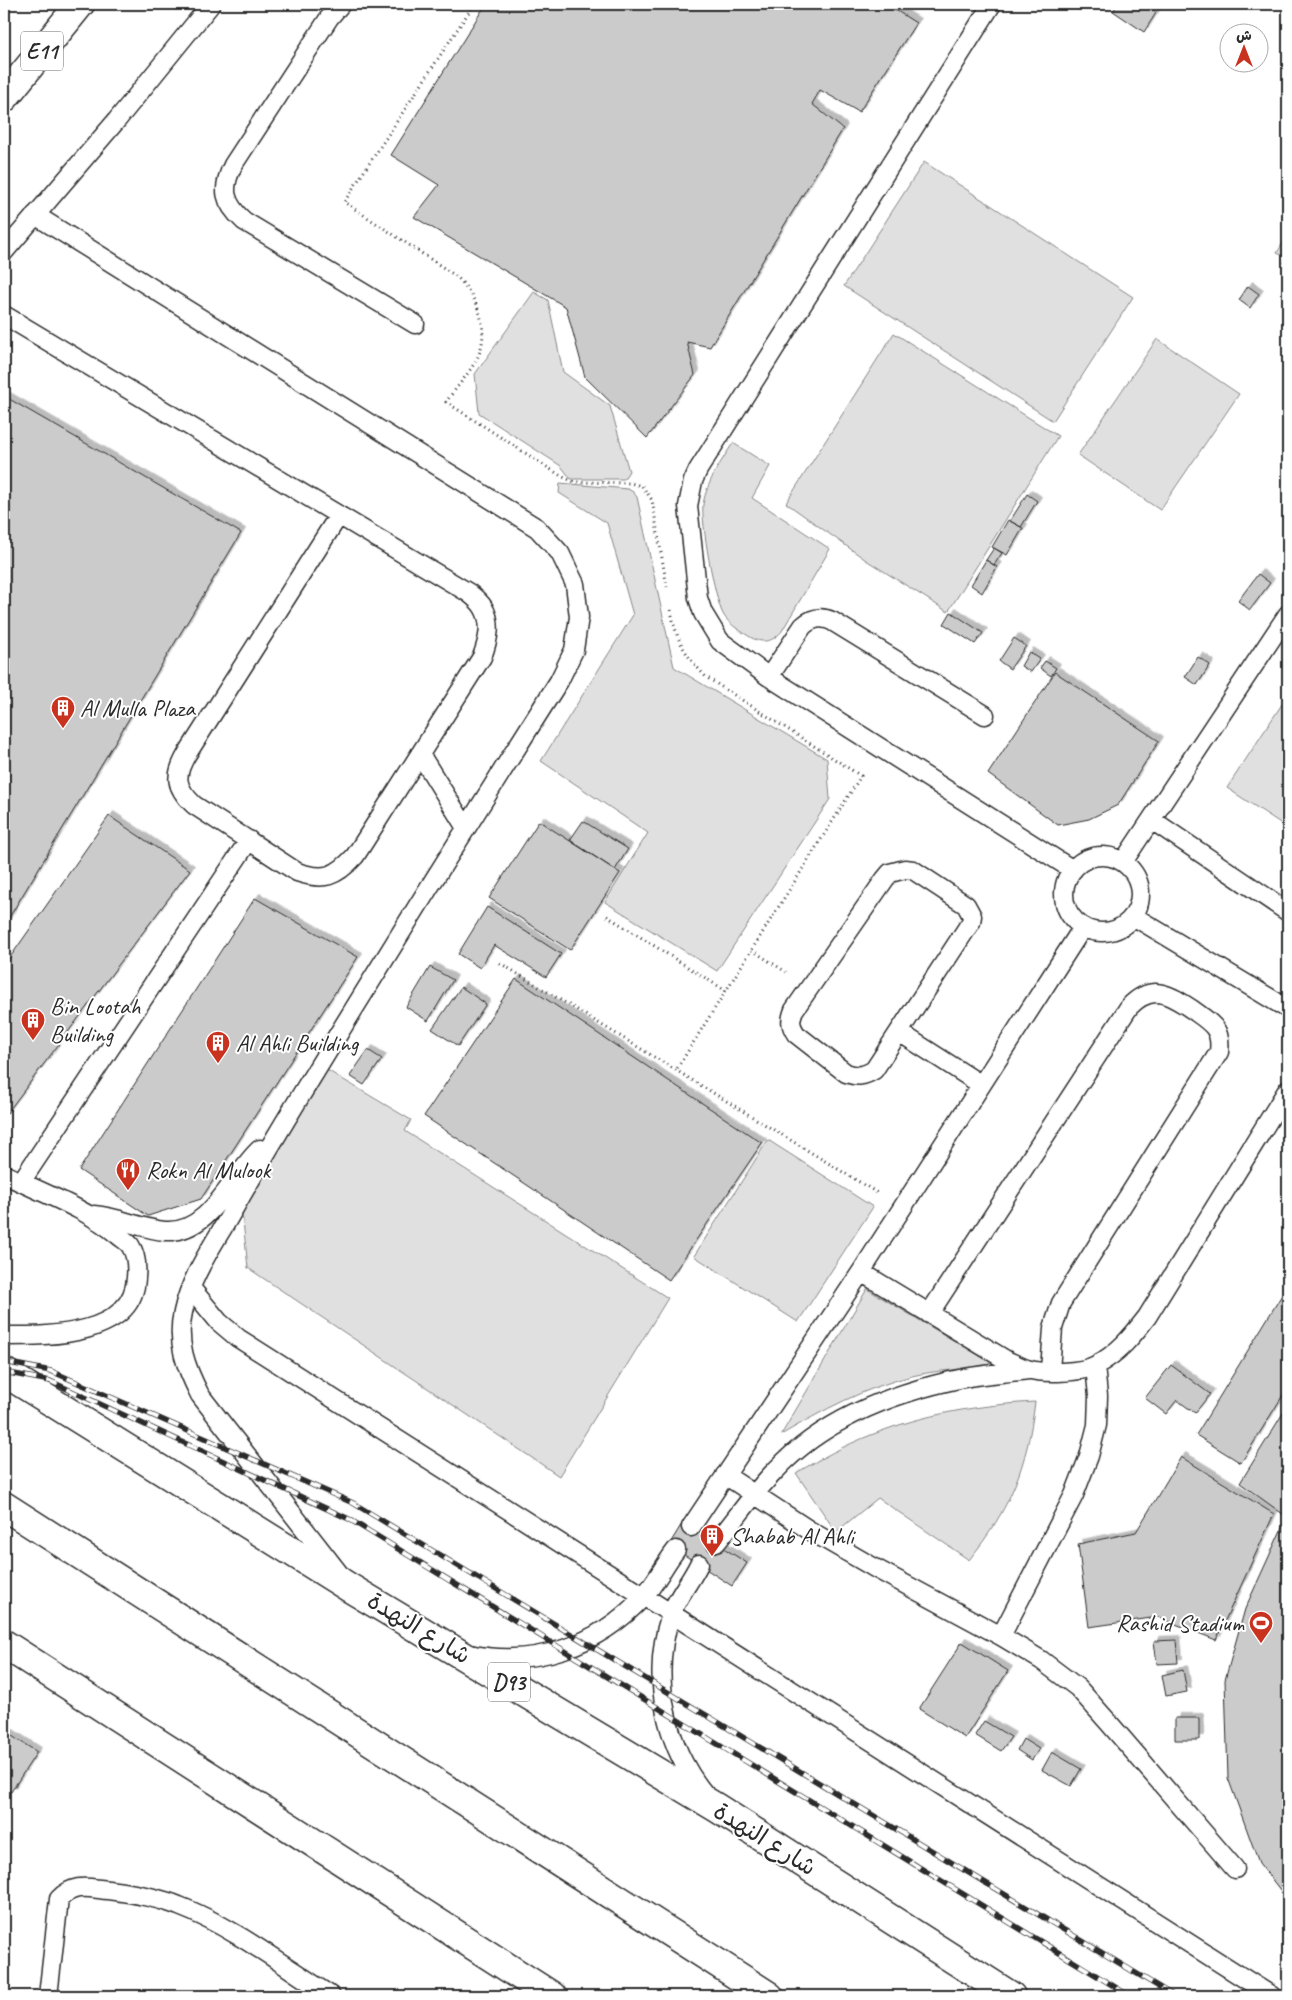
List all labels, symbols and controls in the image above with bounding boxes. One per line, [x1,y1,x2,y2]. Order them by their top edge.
north arrow [1220,22,1270,72]
text: ش [1236,27,1252,44]
road number: E11 [21,31,63,70]
place label: Al Mulla Plaza [80,693,196,723]
building icon: Al Mulla Plaza [50,695,76,729]
place label: Bin Lootah Building [50,991,141,1049]
building icon: Bin Lootah Building [20,1007,46,1041]
place label: Al Ahli Building [236,1028,360,1058]
building icon: Al Ahli Building [205,1030,231,1064]
place label: Rokn Al Mulook [146,1155,273,1185]
restaurant icon: Rokn Al Mulook [115,1157,141,1191]
place label: Shabab Al Ahli [730,1521,856,1551]
building icon: Shabab Al Ahli [699,1523,725,1557]
street label: شارع النهدة [361,1585,476,1672]
place label: Rashid Stadium [1116,1608,1245,1638]
sports icon: Rashid Stadium [1248,1610,1274,1644]
road number: D93 [488,1662,530,1701]
street label: شارع النهدة [707,1796,822,1884]

